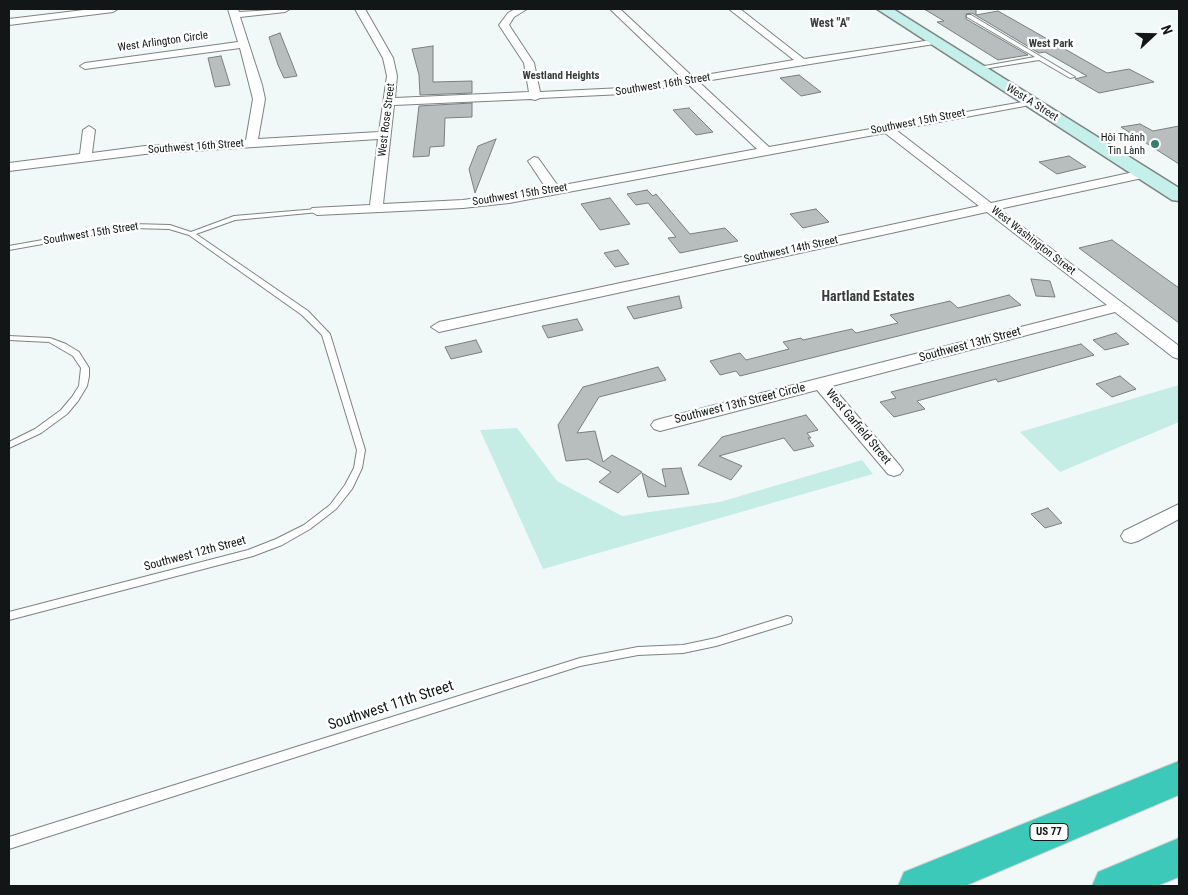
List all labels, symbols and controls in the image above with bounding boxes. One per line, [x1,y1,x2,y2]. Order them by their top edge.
north arrow [1128,10,1178,60]
district label: West "A" [810,17,850,31]
text: N [1158,23,1176,36]
street label: West Arlington Circle [117,29,209,55]
district label: West Park [1029,37,1073,51]
district label: Westland Heights [522,69,600,83]
street label: Southwest 16th Street [615,71,711,99]
street label: West Rose Street [376,82,398,158]
street label: West A Street [1004,82,1060,124]
street label: Southwest 15th Street [870,106,966,138]
place label: Hôi Thánh Tin Lành [1101,131,1145,157]
street label: Southwest 16th Street [148,137,244,157]
marker: Hôi Thánh Tin Lành [1149,138,1161,150]
street label: Southwest 15th Street [472,181,568,209]
street label: West Washington Street [988,204,1078,278]
street label: Southwest 15th Street [43,220,139,248]
street label: Southwest 14th Street [743,234,839,266]
district label: Hartland Estates [821,289,915,305]
street label: Southwest 13th Street [918,325,1022,365]
street label: Southwest 13th Street Circle [673,381,807,427]
street label: West Garfield Street [822,386,894,468]
street label: Southwest 12th Street [143,534,247,574]
street label: Southwest 11th Street [326,677,456,735]
road number: US 77 [1030,824,1068,840]

